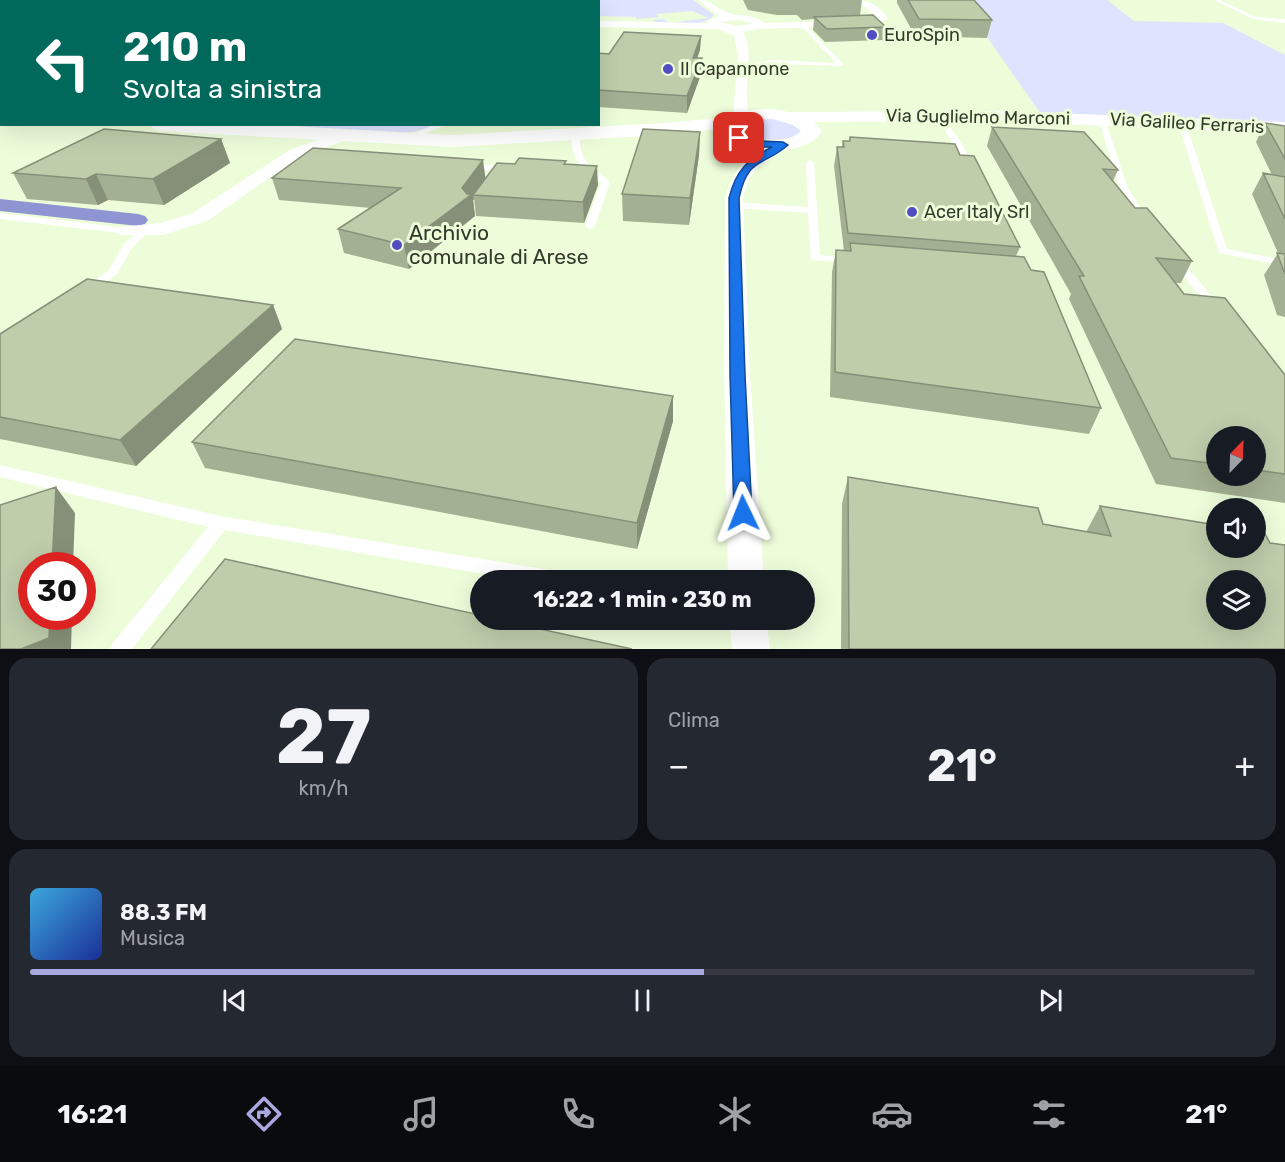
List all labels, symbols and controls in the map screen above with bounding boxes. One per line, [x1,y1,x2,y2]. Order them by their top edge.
text: 210 m [123,22,247,72]
icon: left [24,24,102,102]
place label: EuroSpin [884,24,960,46]
marker: EuroSpin [865,28,879,42]
place label: Il Capannone [680,58,789,80]
marker: Il Capannone [661,62,675,76]
text: Svolta a sinistra [123,73,322,105]
street label: Via Guglielmo Marconi [886,104,1070,130]
street label: Via Galileo Ferraris [1109,108,1265,138]
pin [713,112,764,163]
icon: arrive [722,121,755,154]
place label: Acer Italy Srl [924,201,1029,223]
marker: Acer Italy Srl [905,205,919,219]
place label: Archivio comunale di Arese [409,220,589,269]
marker: Archivio comunale di Arese [390,238,404,252]
north arrow [1206,426,1266,486]
map controls [1206,426,1266,630]
position arrow [711,481,775,545]
button: sound [1206,498,1266,558]
speed limit sign: 30 [18,552,96,630]
button: layers [1206,570,1266,630]
text: 16:22 · 1 min · 230 m [533,586,752,613]
text: 27 [276,690,371,783]
text: Clima [668,708,720,732]
text: 21° [927,739,997,792]
text: − [668,746,689,785]
text: + [1234,746,1255,785]
text: km/h [299,776,348,800]
text: 88.3 FM [120,899,207,926]
text: Musica [120,926,185,950]
icon: previous [218,984,251,1017]
icon: pause [626,984,659,1017]
icon: next [1034,984,1067,1017]
icon: directions [243,1093,285,1135]
icon: music [400,1093,442,1135]
icon: phone [557,1093,599,1135]
icon: climate [714,1093,756,1135]
icon: car [871,1093,913,1135]
icon: filters [1028,1093,1070,1135]
text: 16:21 [58,1098,127,1130]
text: 21° [1185,1098,1227,1130]

